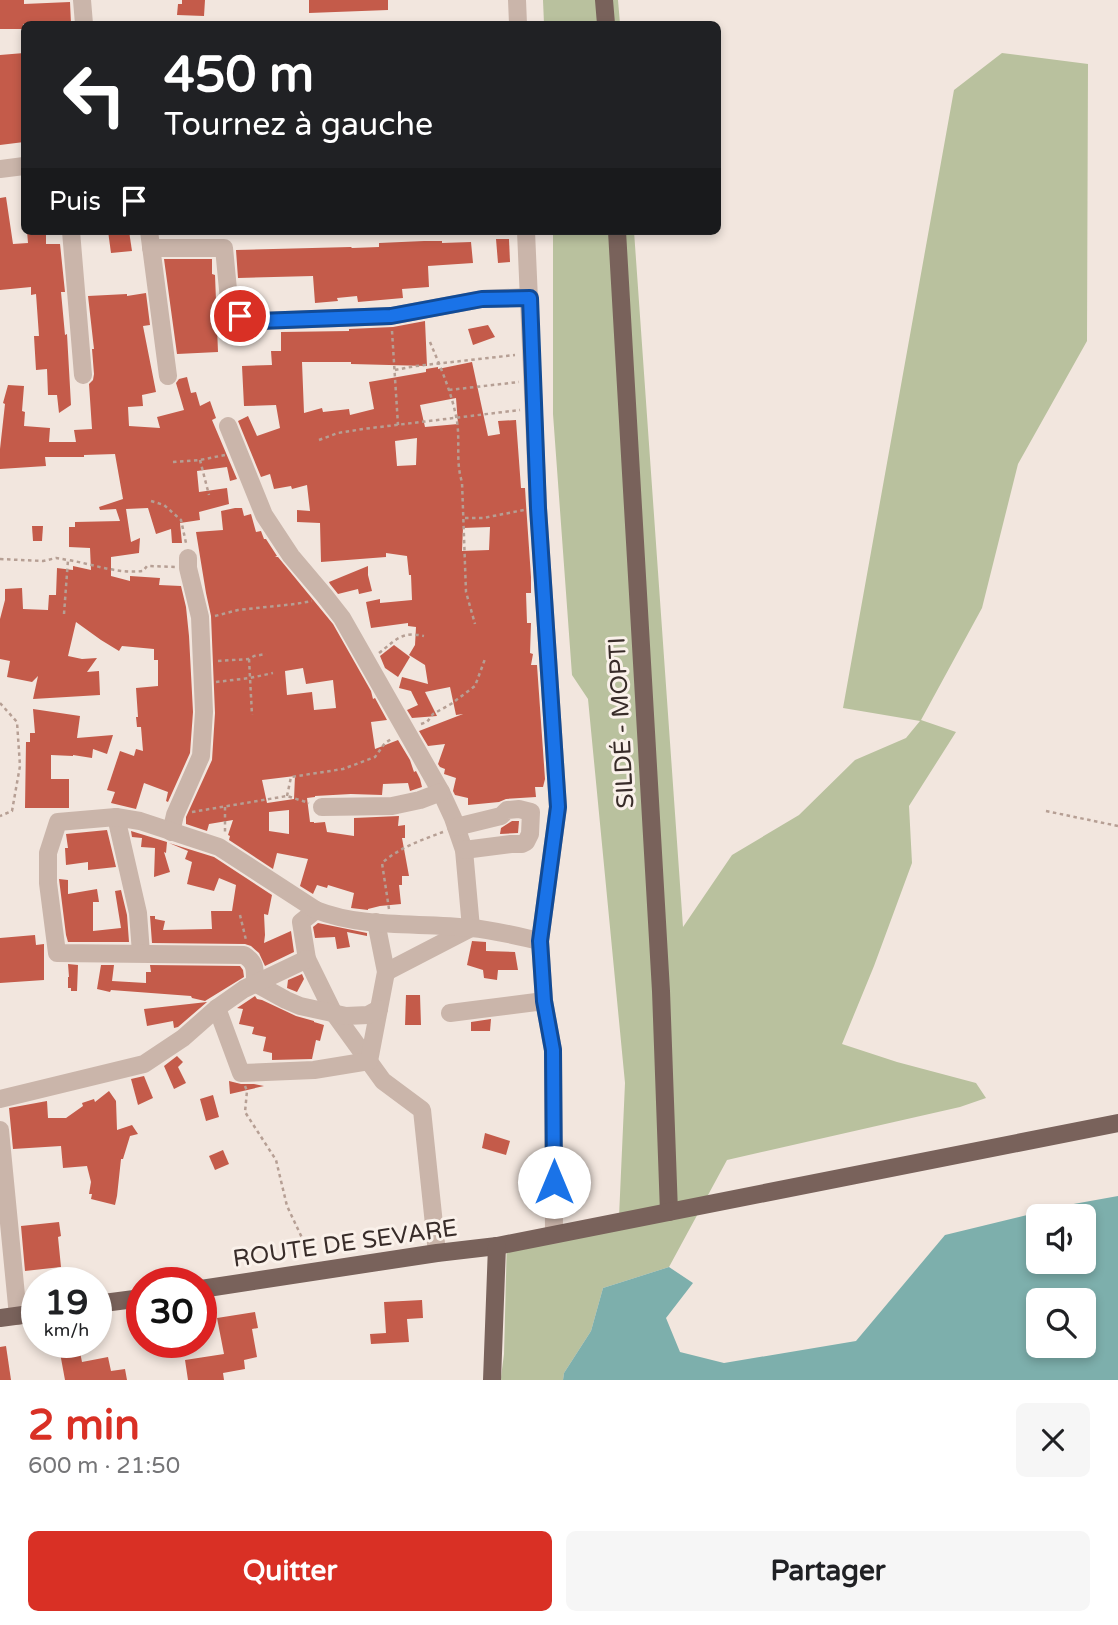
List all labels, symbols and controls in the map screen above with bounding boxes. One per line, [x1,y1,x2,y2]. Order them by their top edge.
text: 450 m [164,46,314,105]
icon: left [49,49,140,140]
text: Tournez à gauche [164,106,433,144]
icon: arrive [115,182,153,220]
text: Puis [49,186,101,217]
pin [210,286,270,346]
icon: arrive [221,297,259,335]
street label: SILDÉ - MOPTI [602,637,640,809]
position arrow [517,1145,591,1219]
map controls [1026,1204,1096,1358]
button: sound [1026,1204,1096,1274]
street label: ROUTE DE SEVARE [231,1213,459,1274]
speed limit sign: 30 [126,1267,217,1358]
text: 19 [45,1282,88,1324]
button: search [1026,1288,1096,1358]
text: km/h [44,1319,89,1341]
text: 2 min [28,1400,140,1451]
button: close [1016,1403,1090,1477]
text: 600 m · 21:50 [28,1452,180,1480]
button: Quitter [28,1531,552,1611]
button: Partager [566,1531,1090,1611]

